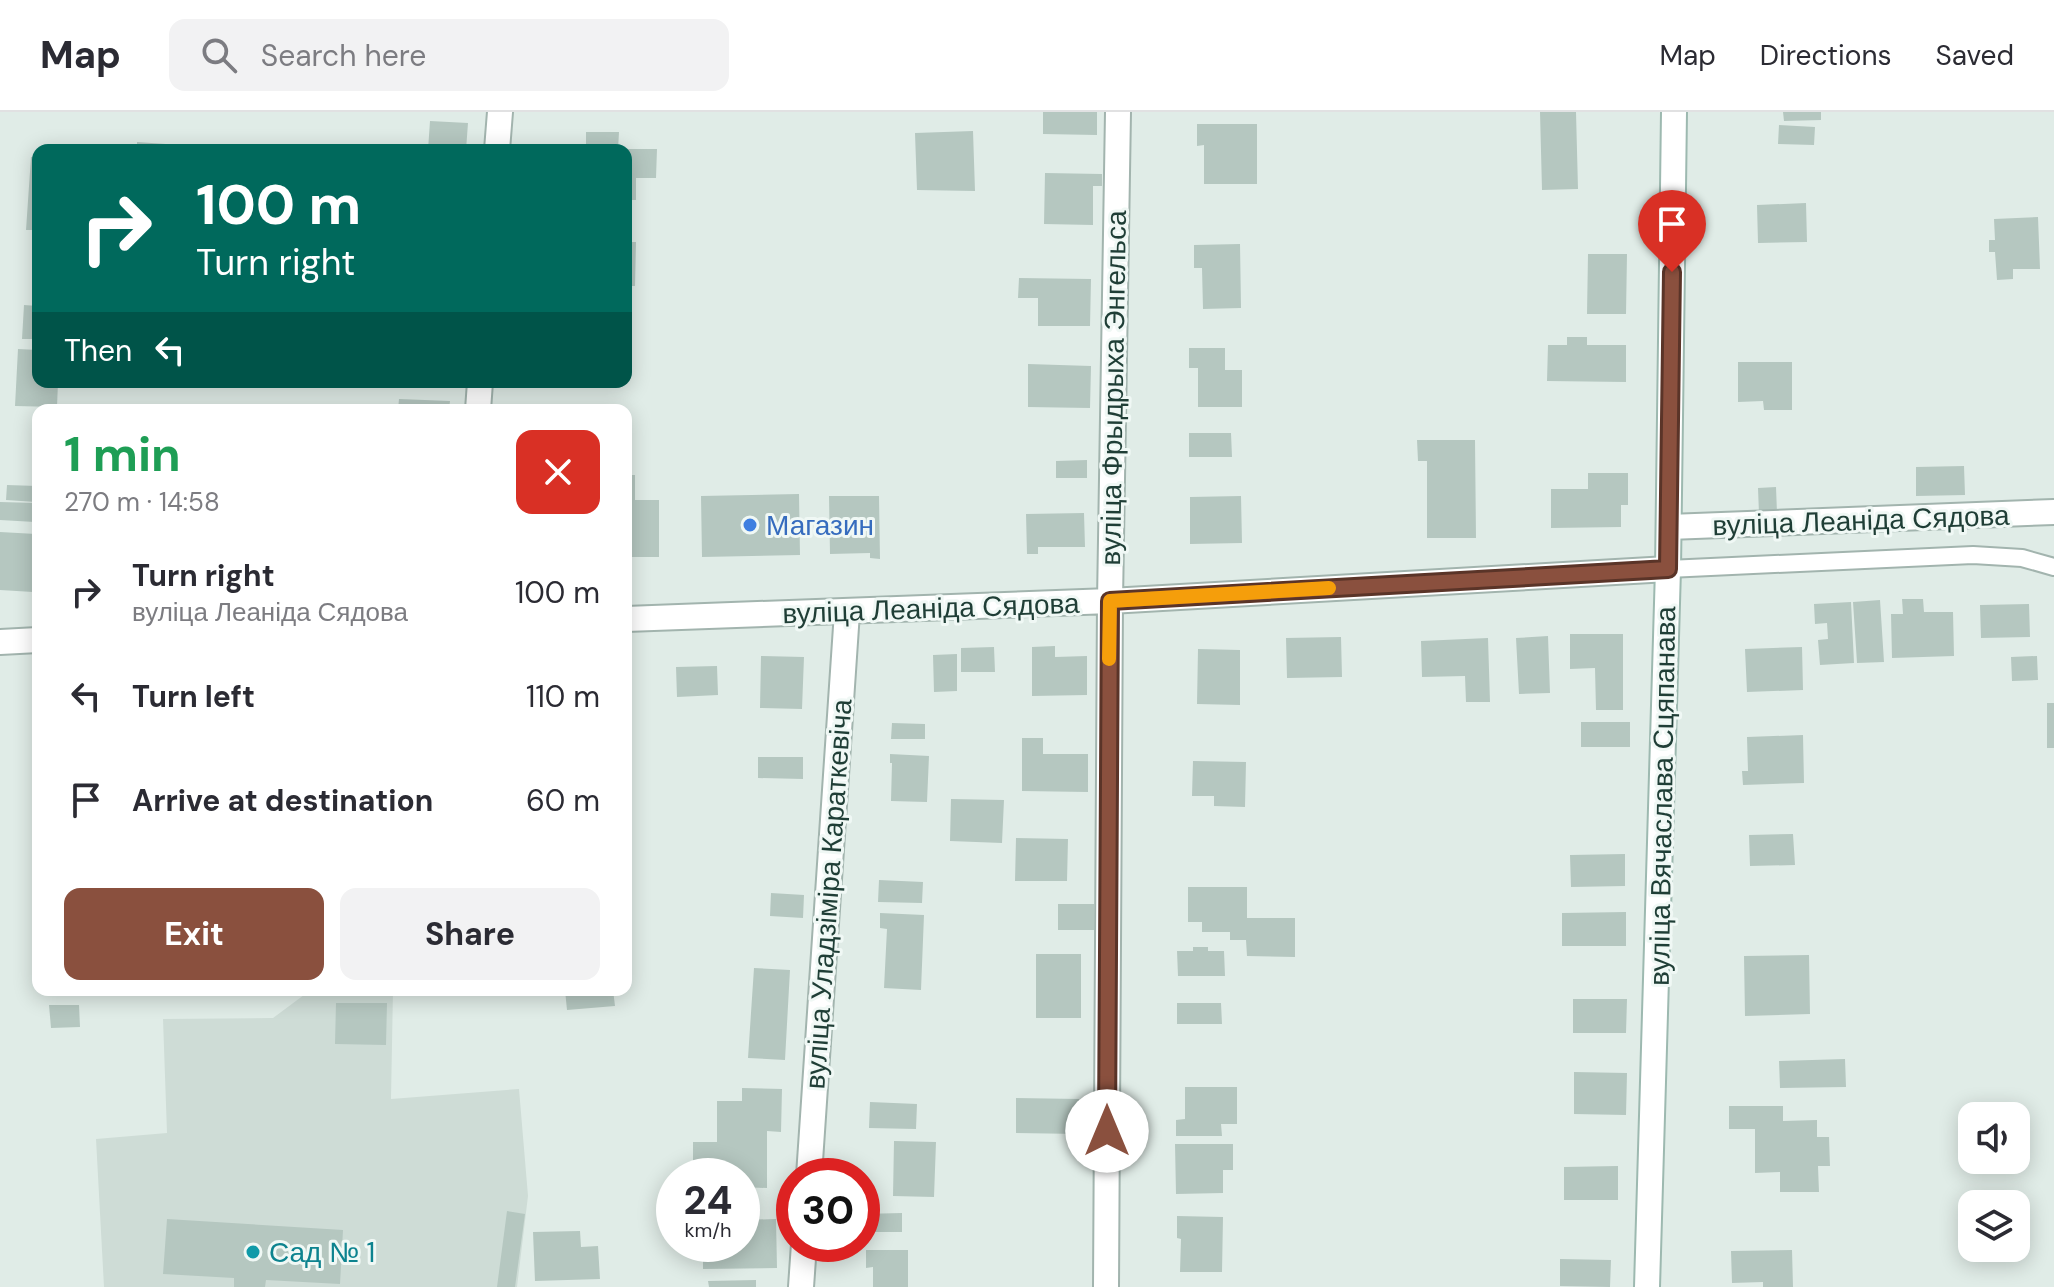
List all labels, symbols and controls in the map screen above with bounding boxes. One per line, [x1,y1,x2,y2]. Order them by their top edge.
search box [169,19,729,91]
text: Map [40,30,121,80]
icon: search [197,33,241,77]
text: Search here [261,36,426,75]
text: Map [1659,37,1716,74]
text: Directions [1760,37,1892,74]
text: Saved [1936,37,2014,74]
text: 100 m [196,168,361,241]
icon: right [64,176,168,280]
pin [1638,190,1706,272]
icon: arrive [1650,202,1694,246]
street label: вуліца Фрыдрыха Энгельса [1092,210,1135,566]
text: Turn right [196,239,355,286]
icon: left [148,328,192,372]
text: Then [64,331,132,370]
text: 1 min [64,423,181,486]
button: close [516,430,600,514]
text: 270 m · 14:58 [64,485,220,519]
street label: вуліца Леаніда Сядова [1712,497,2011,544]
place label: Магазин [766,507,874,544]
marker: Магазин [741,516,759,534]
text: Turn right [132,556,275,595]
icon: right [64,570,108,614]
text: 100 m [515,573,600,612]
street label: вуліца Леаніда Сядова [782,585,1081,632]
text: вуліца Леаніда Сядова [132,595,408,629]
street label: вуліца Вячаслава Сцяпанава [1641,605,1684,986]
icon: left [64,674,108,718]
text: Turn left [132,677,255,716]
text: 110 m [526,677,600,716]
street label: вуліца Уладзіміра Караткевіча [796,697,861,1090]
icon: arrive [64,778,108,822]
text: Arrive at destination [132,781,433,820]
text: 60 m [526,781,600,820]
button: Exit [64,888,324,980]
button: Share [340,888,600,980]
position arrow [1065,1089,1149,1173]
map controls [1958,1102,2030,1262]
button: sound [1958,1102,2030,1174]
speed limit sign: 30 [776,1158,880,1262]
text: 24 [684,1174,732,1226]
button: layers [1958,1190,2030,1262]
text: km/h [684,1217,732,1243]
place label: Сад № 1 [269,1234,375,1271]
marker: Сад № 1 [244,1243,262,1261]

